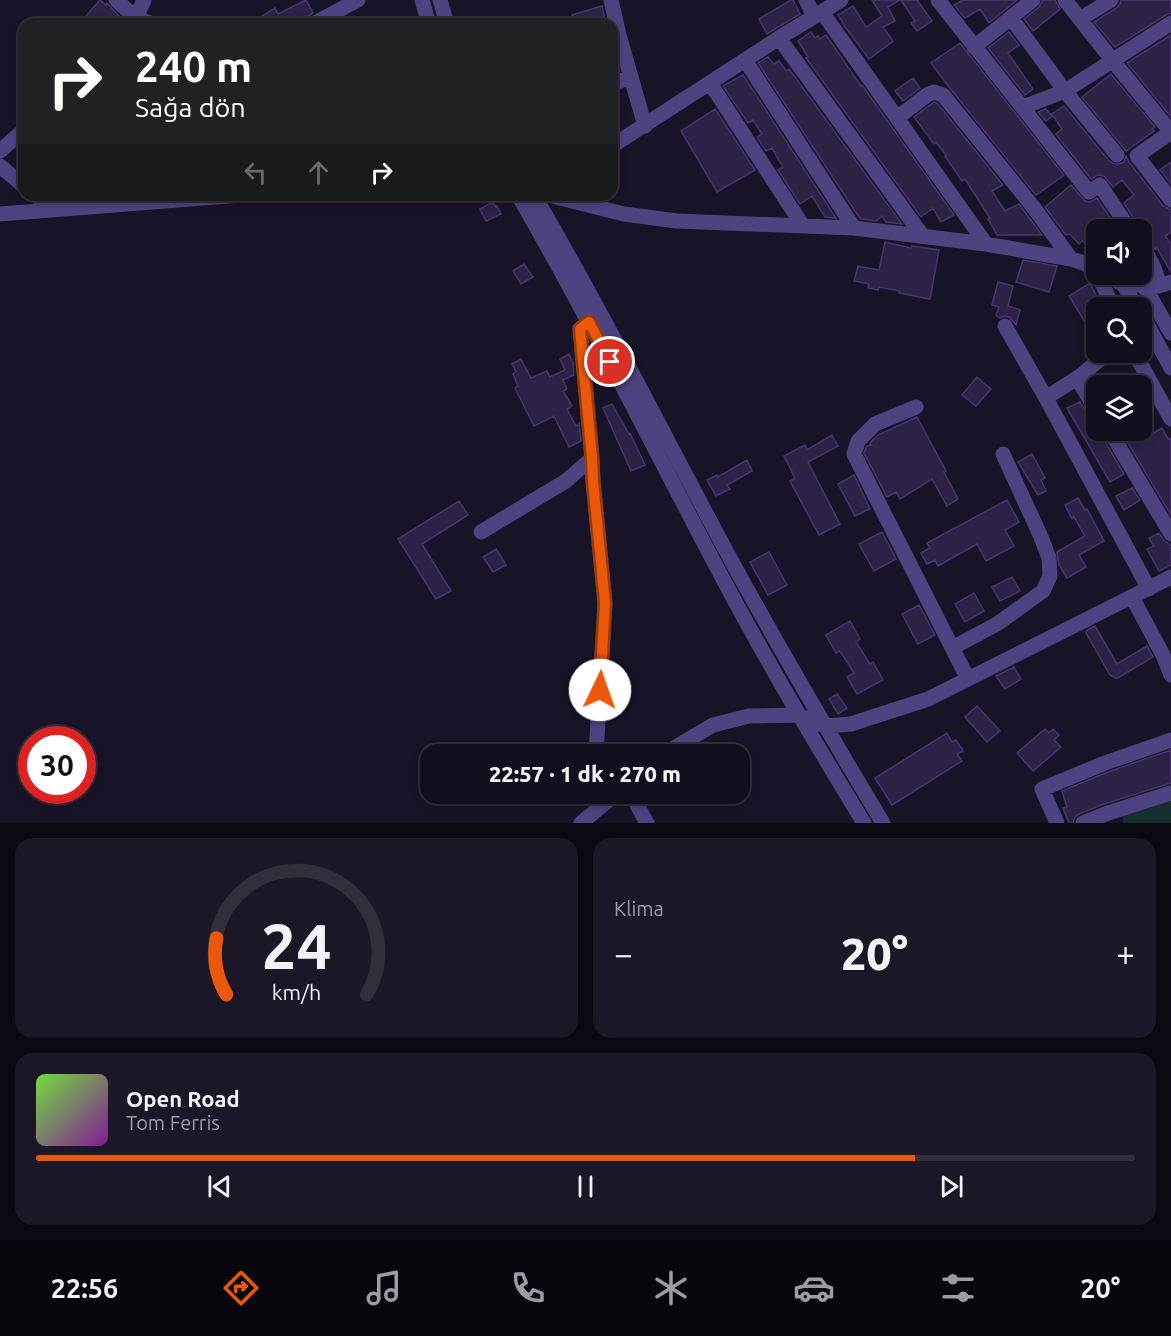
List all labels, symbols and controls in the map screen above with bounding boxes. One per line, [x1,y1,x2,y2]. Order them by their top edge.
icon: right [36,42,114,120]
text: 240 m [135,43,252,90]
text: Sağa dön [135,92,246,122]
icon: left [239,156,272,189]
icon: ahead [302,156,335,189]
icon: right [365,156,398,189]
map controls [1086,219,1152,441]
button: sound [1086,219,1152,285]
button: search [1086,297,1152,363]
pin [584,336,635,387]
icon: arrive [593,345,626,378]
button: layers [1086,375,1152,441]
position arrow [568,658,632,722]
speed limit sign: 30 [18,726,96,804]
text: 22:57 · 1 dk · 270 m [489,761,681,786]
text: Klima [614,897,664,920]
text: 24 [261,911,332,981]
text: 20° [841,928,908,979]
text: − [614,935,633,972]
text: + [1116,935,1135,972]
text: km/h [272,980,321,1004]
text: Open Road [126,1086,240,1111]
text: Tom Ferris [126,1111,220,1134]
icon: previous [203,1170,236,1203]
icon: pause [569,1170,602,1203]
icon: next [935,1170,968,1203]
icon: directions [220,1267,262,1309]
icon: music [363,1267,405,1309]
icon: phone [507,1267,549,1309]
icon: climate [650,1267,692,1309]
icon: car [793,1267,835,1309]
icon: filters [937,1267,979,1309]
text: 22:56 [51,1273,118,1303]
text: 20° [1080,1273,1120,1303]

